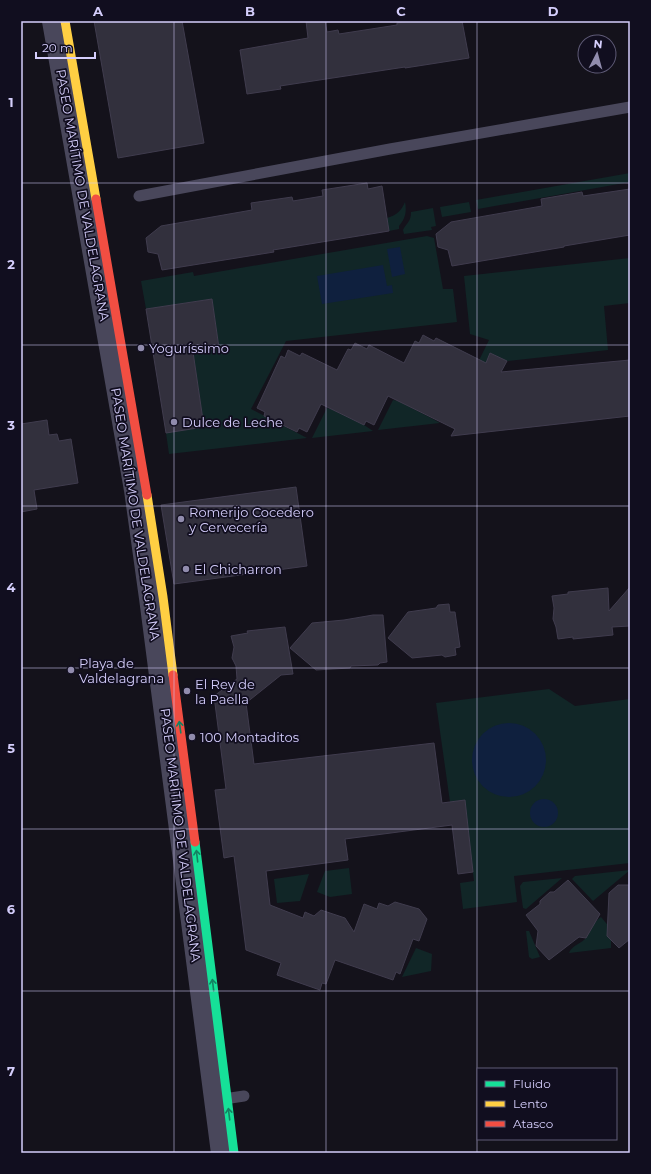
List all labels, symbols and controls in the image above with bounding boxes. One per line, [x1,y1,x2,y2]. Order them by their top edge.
text: A [92,3,104,19]
text: B [245,3,255,19]
text: C [396,3,406,19]
text: D [548,3,559,19]
scale bar [36,34,95,60]
north arrow [577,34,617,74]
text: N [593,37,603,51]
text: 20 m [42,40,73,55]
street label: PASEO MARÍTIMO DE VALDELAGRANA [53,68,113,323]
text: 1 [8,94,14,110]
text: 2 [7,256,15,272]
place label: Yoguríssimo [149,340,229,356]
marker: Yoguríssimo [136,343,146,353]
street label: PASEO MARÍTIMO DE VALDELAGRANA [108,387,164,642]
place label: Dulce de Leche [182,414,283,430]
text: 3 [6,417,15,433]
marker: Dulce de Leche [169,417,179,427]
place label: Romerijo Cocedero y Cervecería [188,504,314,535]
marker: Romerijo Cocedero y Cervecería [176,514,186,524]
place label: El Chicharron [194,561,282,577]
marker: El Chicharron [181,564,191,574]
text: 4 [7,579,16,595]
place label: Playa de Valdelagrana [79,655,164,686]
marker: Playa de Valdelagrana [66,665,76,675]
place label: El Rey de la Paella [195,676,255,707]
marker: El Rey de la Paella [182,686,192,696]
street label: PASEO MARÍTIMO DE VALDELAGRANA [157,707,205,963]
one-way arrow [176,721,184,734]
place label: 100 Montaditos [200,729,299,745]
marker: 100 Montaditos [187,732,197,742]
text: 5 [7,740,15,756]
one-way arrow [193,850,201,863]
text: 6 [7,901,16,917]
one-way arrow [209,979,217,992]
text: 7 [7,1063,15,1079]
legend [477,1068,617,1140]
text: Fluido [513,1076,551,1091]
text: Lento [513,1096,548,1111]
one-way arrow [225,1108,233,1121]
text: Atasco [513,1116,553,1131]

